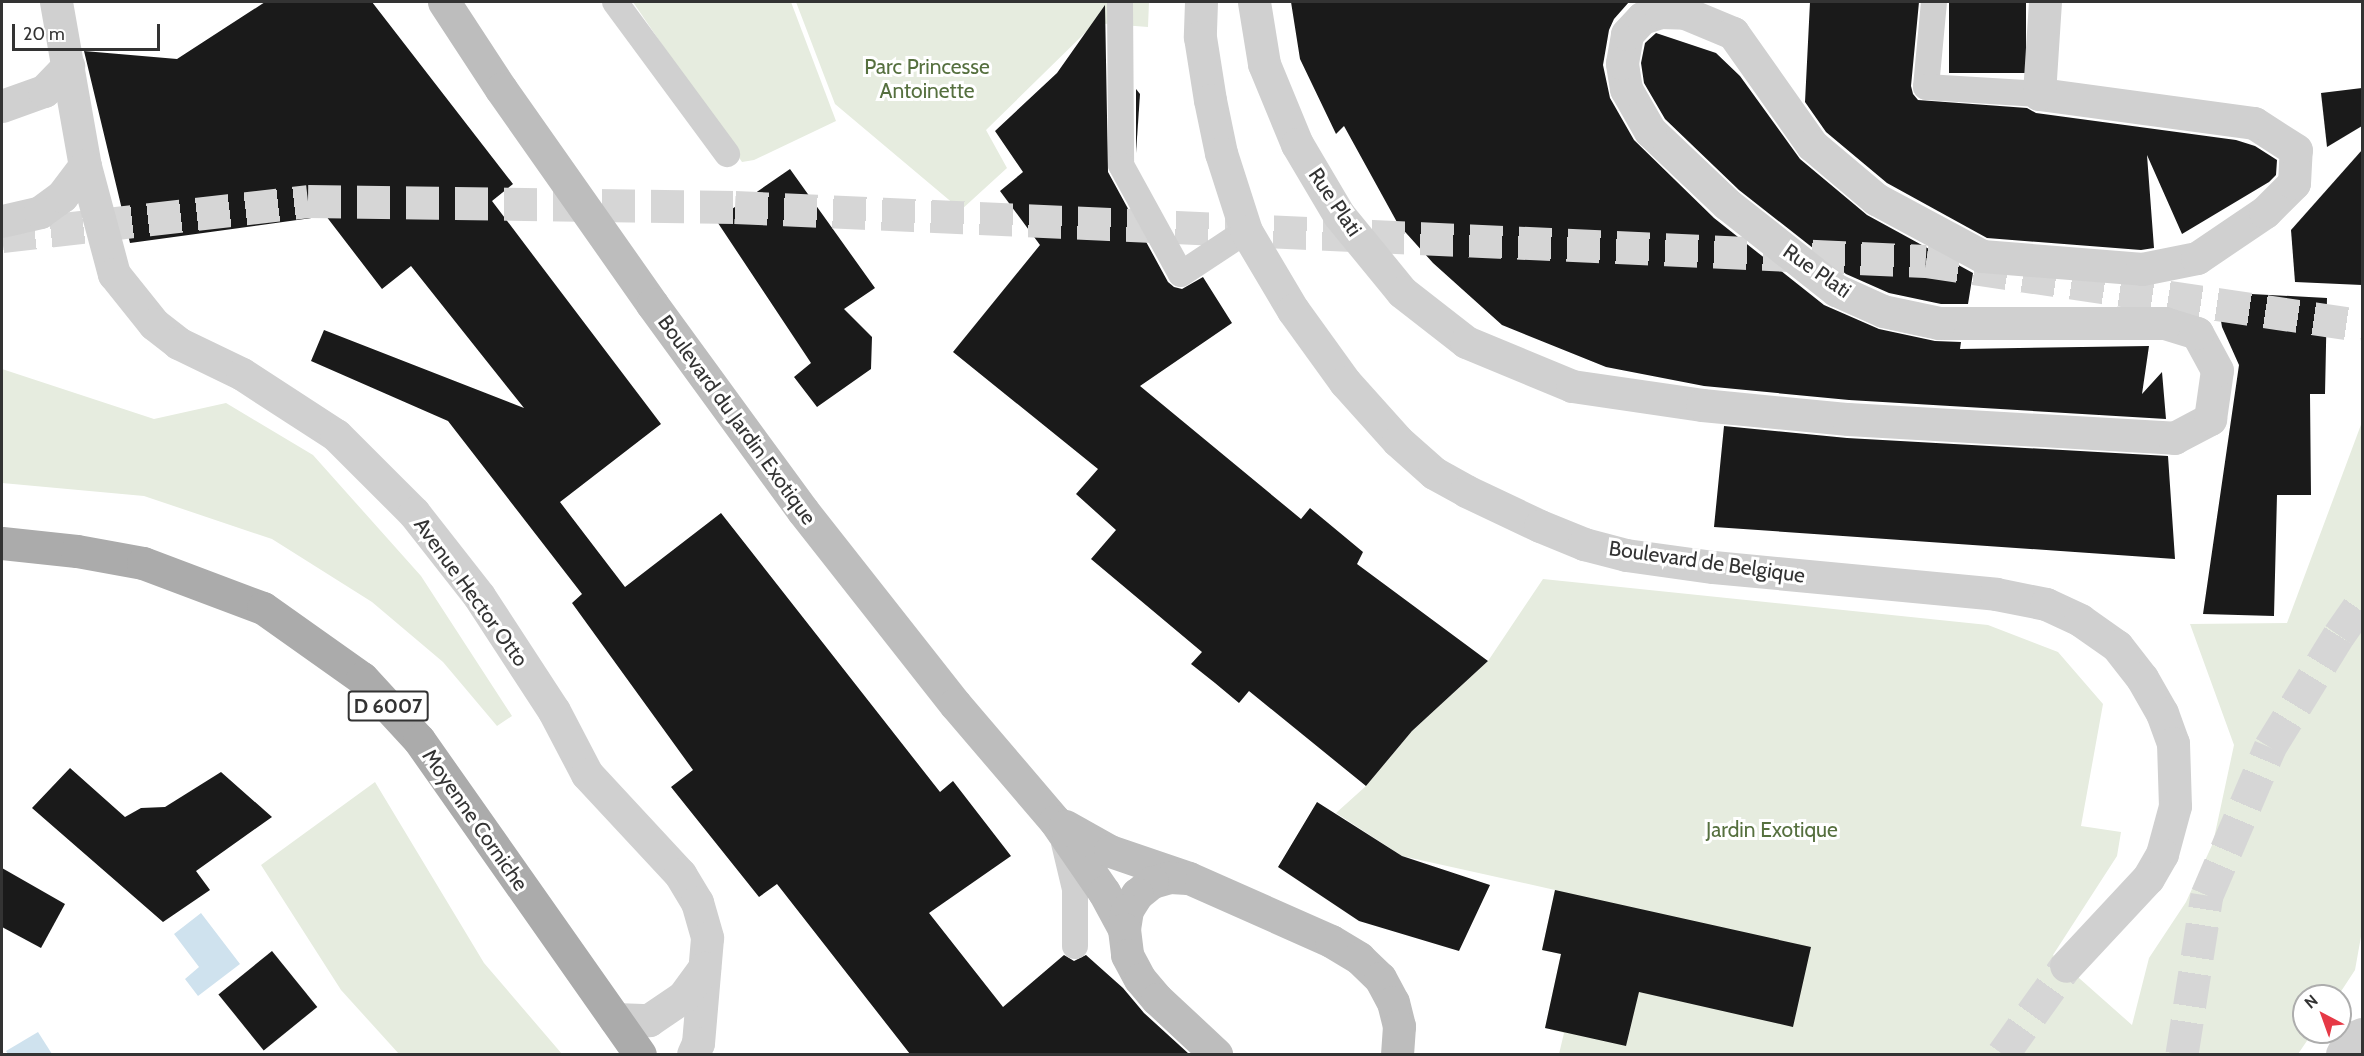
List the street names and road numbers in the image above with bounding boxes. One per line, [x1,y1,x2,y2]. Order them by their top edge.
street label: Rue Plati [1303,163,1367,241]
street label: Rue Plati [1778,239,1856,303]
street label: Boulevard du Jardin Exotique [653,310,821,530]
street label: Avenue Hector Otto [409,513,533,671]
street label: Boulevard de Belgique [1607,536,1807,588]
road number: D 6007 [348,689,428,723]
street label: Moyenne Corniche [417,744,533,896]

